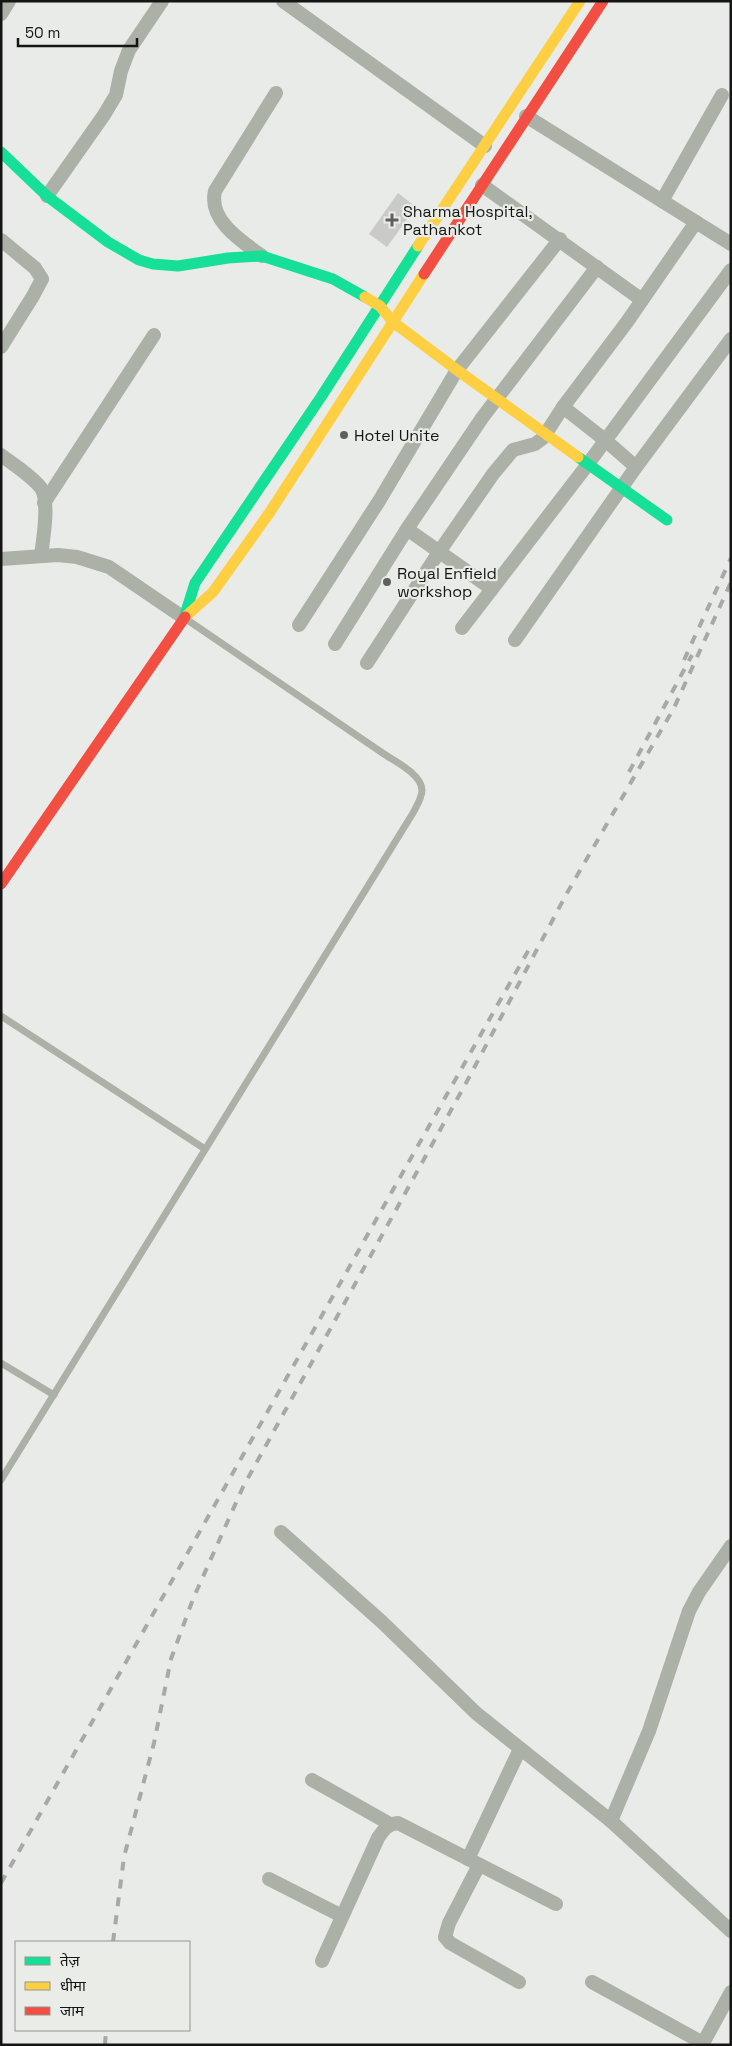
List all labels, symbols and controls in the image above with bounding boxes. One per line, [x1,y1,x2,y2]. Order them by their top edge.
scale bar [18,15,136,47]
text: 50 m [25,23,60,42]
place label: Sharma Hospital, Pathankot [403,201,532,240]
marker: Sharma Hospital, Pathankot [385,213,399,227]
place label: Hotel Unite [354,425,440,446]
marker: Hotel Unite [338,429,350,441]
place label: Royal Enfield workshop [397,563,497,602]
marker: Royal Enfield workshop [381,576,393,588]
legend [15,1941,190,2031]
text: तेज़ [60,1951,81,1970]
text: धीमा [60,1976,87,1995]
text: जाम [60,2001,85,2020]

